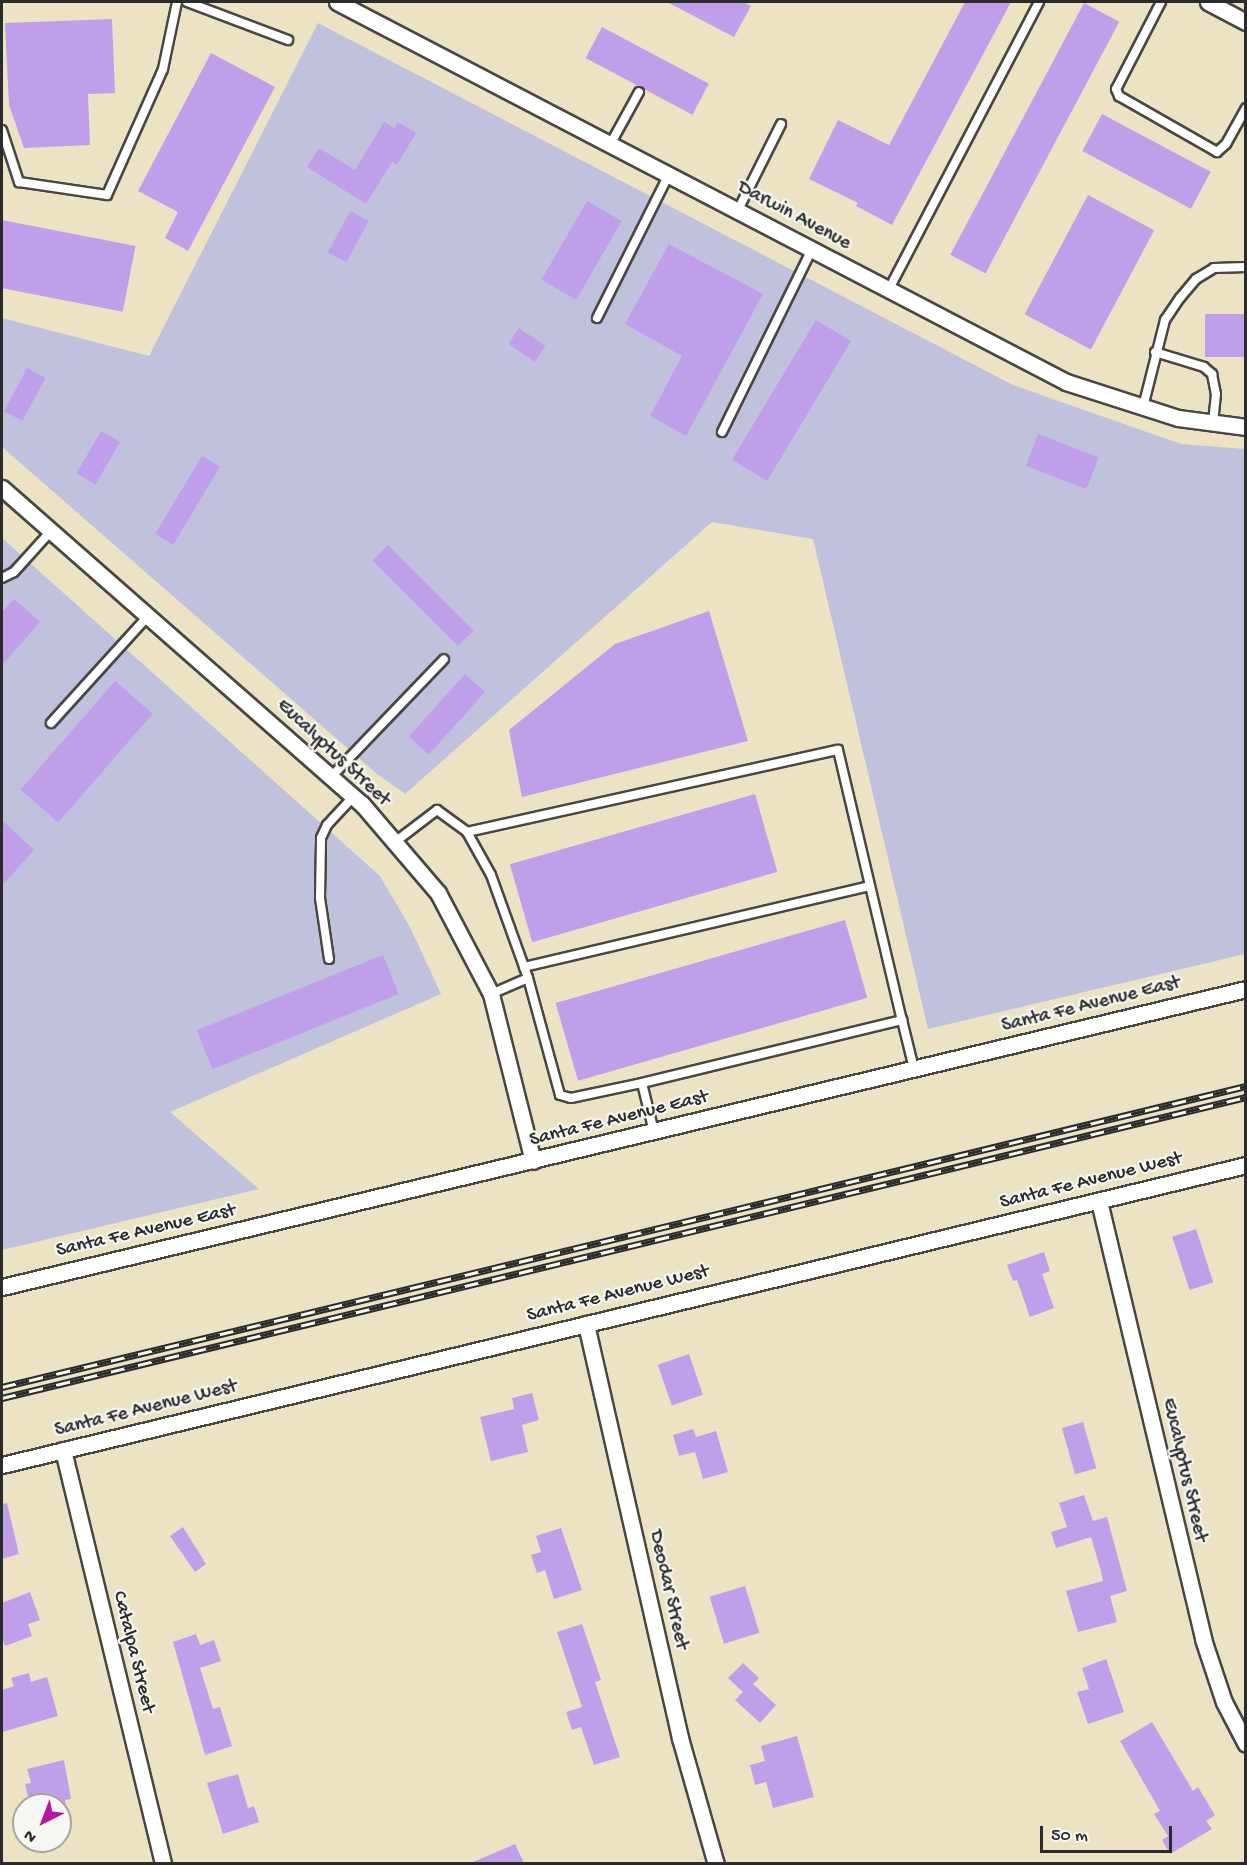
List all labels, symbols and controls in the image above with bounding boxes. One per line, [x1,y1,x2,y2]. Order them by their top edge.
street label: Darwin Avenue [733,176,855,256]
street label: Eucalyptus Street [271,694,395,812]
street label: Santa Fe Avenue East [999,971,1183,1039]
street label: Santa Fe Avenue East [527,1085,711,1153]
street label: Santa Fe Avenue West [997,1147,1185,1215]
street label: Santa Fe Avenue East [54,1199,238,1263]
street label: Santa Fe Avenue West [524,1260,712,1328]
street label: Santa Fe Avenue West [52,1375,240,1443]
street label: Eucalyptus Street [1156,1396,1212,1544]
street label: Deodar Street [643,1528,693,1652]
street label: Catalpa Street [106,1589,160,1715]
north arrow [12,1793,72,1853]
scale bar [1043,1814,1175,1852]
text: N [21,1825,41,1846]
text: 50 m [1051,1826,1088,1847]

